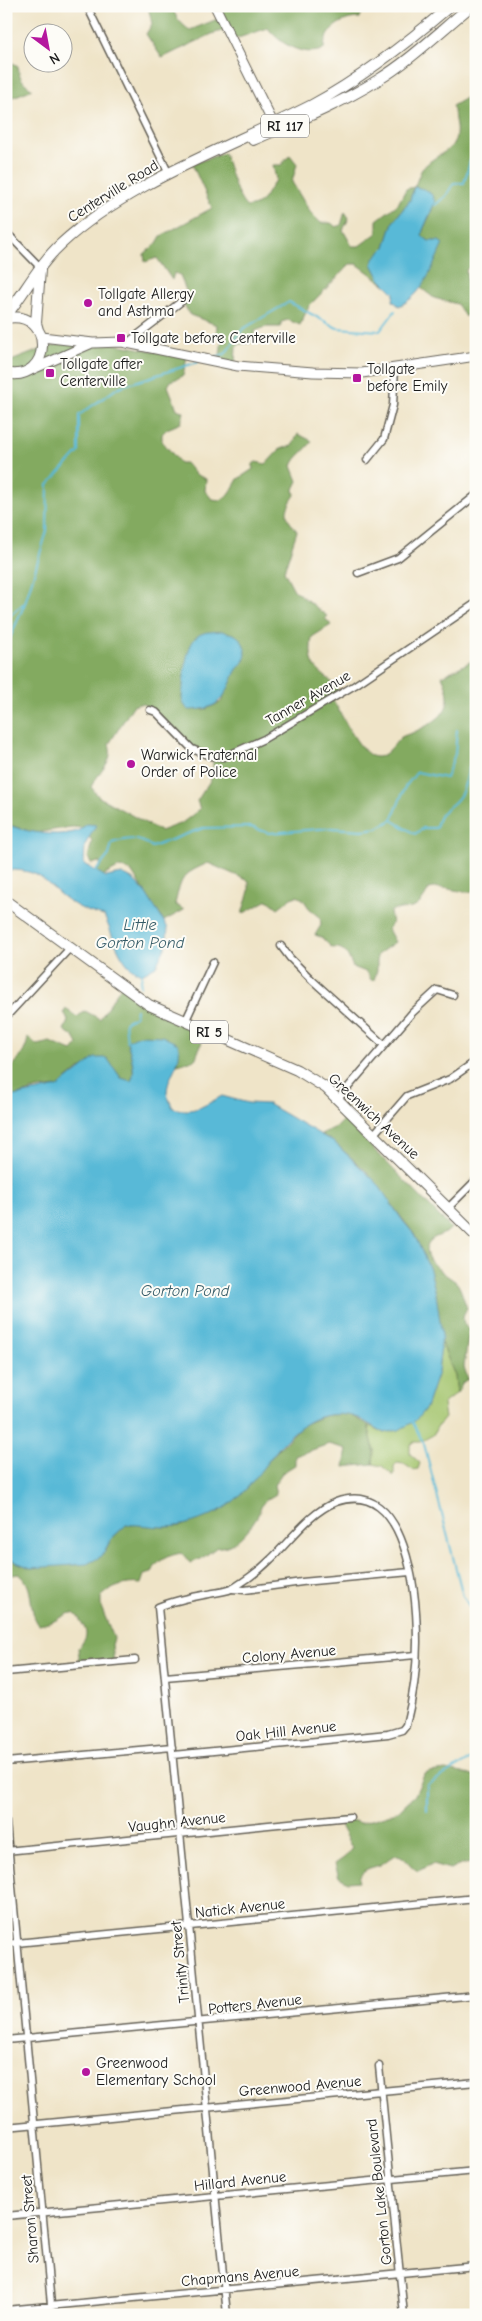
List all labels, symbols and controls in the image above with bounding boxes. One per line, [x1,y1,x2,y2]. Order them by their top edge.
north arrow [22,22,72,72]
text: N [46,49,63,68]
road number: RI 117 [261,114,309,138]
street label: Centerville Road [64,156,162,226]
place label: Tollgate Allergy and Asthma [98,285,194,320]
marker: Tollgate Allergy and Asthma [82,297,94,309]
place label: Tollgate before Centerville [131,329,296,347]
marker: Tollgate before Centerville [115,332,127,344]
place label: Tollgate after Centerville [60,355,142,390]
place label: Tollgate before Emily [367,360,448,395]
marker: Tollgate after Centerville [44,367,56,379]
marker: Tollgate before Emily [351,372,363,384]
street label: Tanner Avenue [262,666,354,730]
place label: Warwick Fraternal Order of Police [141,746,257,781]
marker: Warwick Fraternal Order of Police [125,758,137,770]
water label: Little Gorton Pond [96,916,185,952]
road number: RI 5 [190,1020,228,1044]
street label: Greenwich Avenue [325,1069,424,1163]
water label: Gorton Pond [141,1282,230,1300]
street label: Colony Avenue [241,1641,337,1667]
street label: Oak Hill Avenue [235,1717,338,1745]
street label: Vaughn Avenue [128,1808,227,1836]
street label: Natick Avenue [194,1894,286,1922]
street label: Trinity Street [167,1919,193,2004]
street label: Potters Avenue [207,1990,303,2018]
place label: Greenwood Elementary School [96,2054,216,2089]
marker: Greenwood Elementary School [80,2066,92,2078]
street label: Greenwood Avenue [238,2072,362,2100]
street label: Gorton Lake Boulevard [362,2118,396,2266]
street label: Hillard Avenue [193,2167,288,2195]
street label: Sharon Street [17,2173,43,2264]
street label: Chapmans Avenue [180,2262,300,2290]

